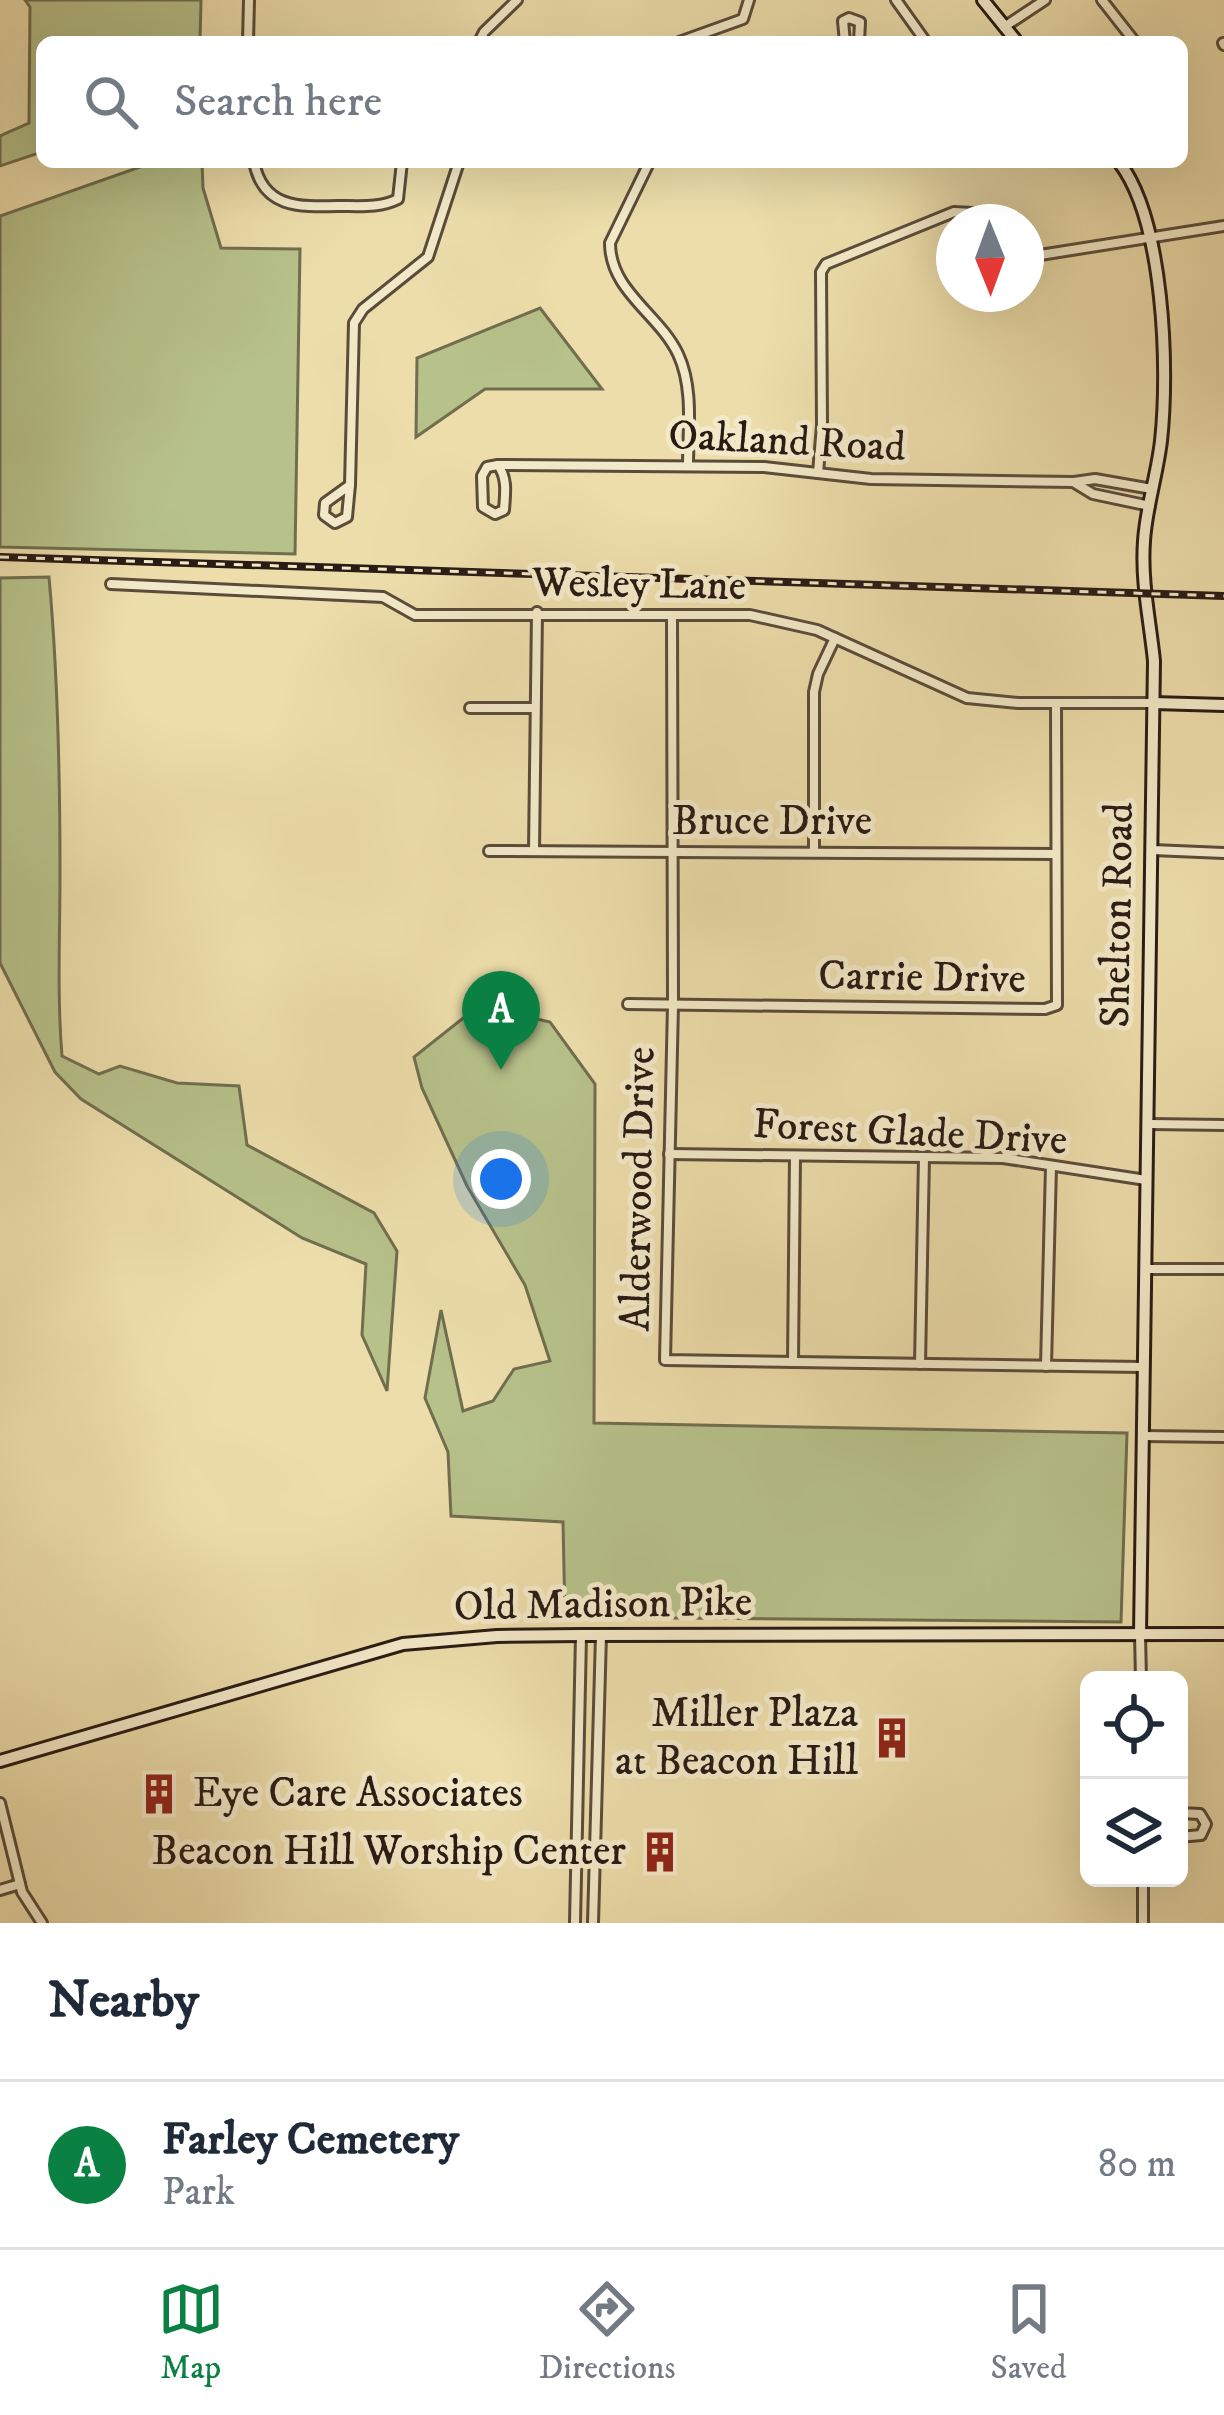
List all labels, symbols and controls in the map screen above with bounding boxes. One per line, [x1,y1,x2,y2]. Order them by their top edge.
search box [36,36,1188,168]
icon: search [78,69,144,135]
text: Search here [174,74,382,130]
north arrow [936,204,1044,312]
street label: Oakland Road [667,410,907,474]
street label: Wesley Lane [531,557,746,613]
street label: Bruce Drive [672,796,872,848]
street label: Shelton Road [1090,802,1146,1028]
street label: Carrie Drive [818,950,1026,1006]
pin: A [462,971,540,1070]
street label: Alderwood Drive [611,1046,667,1332]
street label: Forest Glade Drive [751,1099,1069,1167]
your location [471,1149,531,1209]
street label: Old Madison Pike [453,1576,753,1634]
map controls [1080,1671,1188,1887]
button: locate [1080,1671,1188,1779]
place label: Miller Plaza at Beacon Hill [615,1688,858,1788]
building icon: Miller Plaza at Beacon Hill [869,1715,915,1761]
place label: Eye Care Associates [193,1768,523,1820]
building icon: Eye Care Associates [136,1771,182,1817]
button: layers [1080,1779,1188,1887]
place label: Beacon Hill Worship Center [152,1826,626,1878]
building icon: Beacon Hill Worship Center [637,1829,683,1875]
text: Nearby [48,1969,199,2033]
text: Farley Cemetery [162,2112,459,2168]
text: A [75,2140,99,2189]
text: 80 m [1098,2140,1176,2189]
text: Park [162,2168,235,2217]
tab: Map [158,2276,224,2389]
tab: Directions [539,2276,675,2389]
tab: Saved [991,2276,1066,2389]

